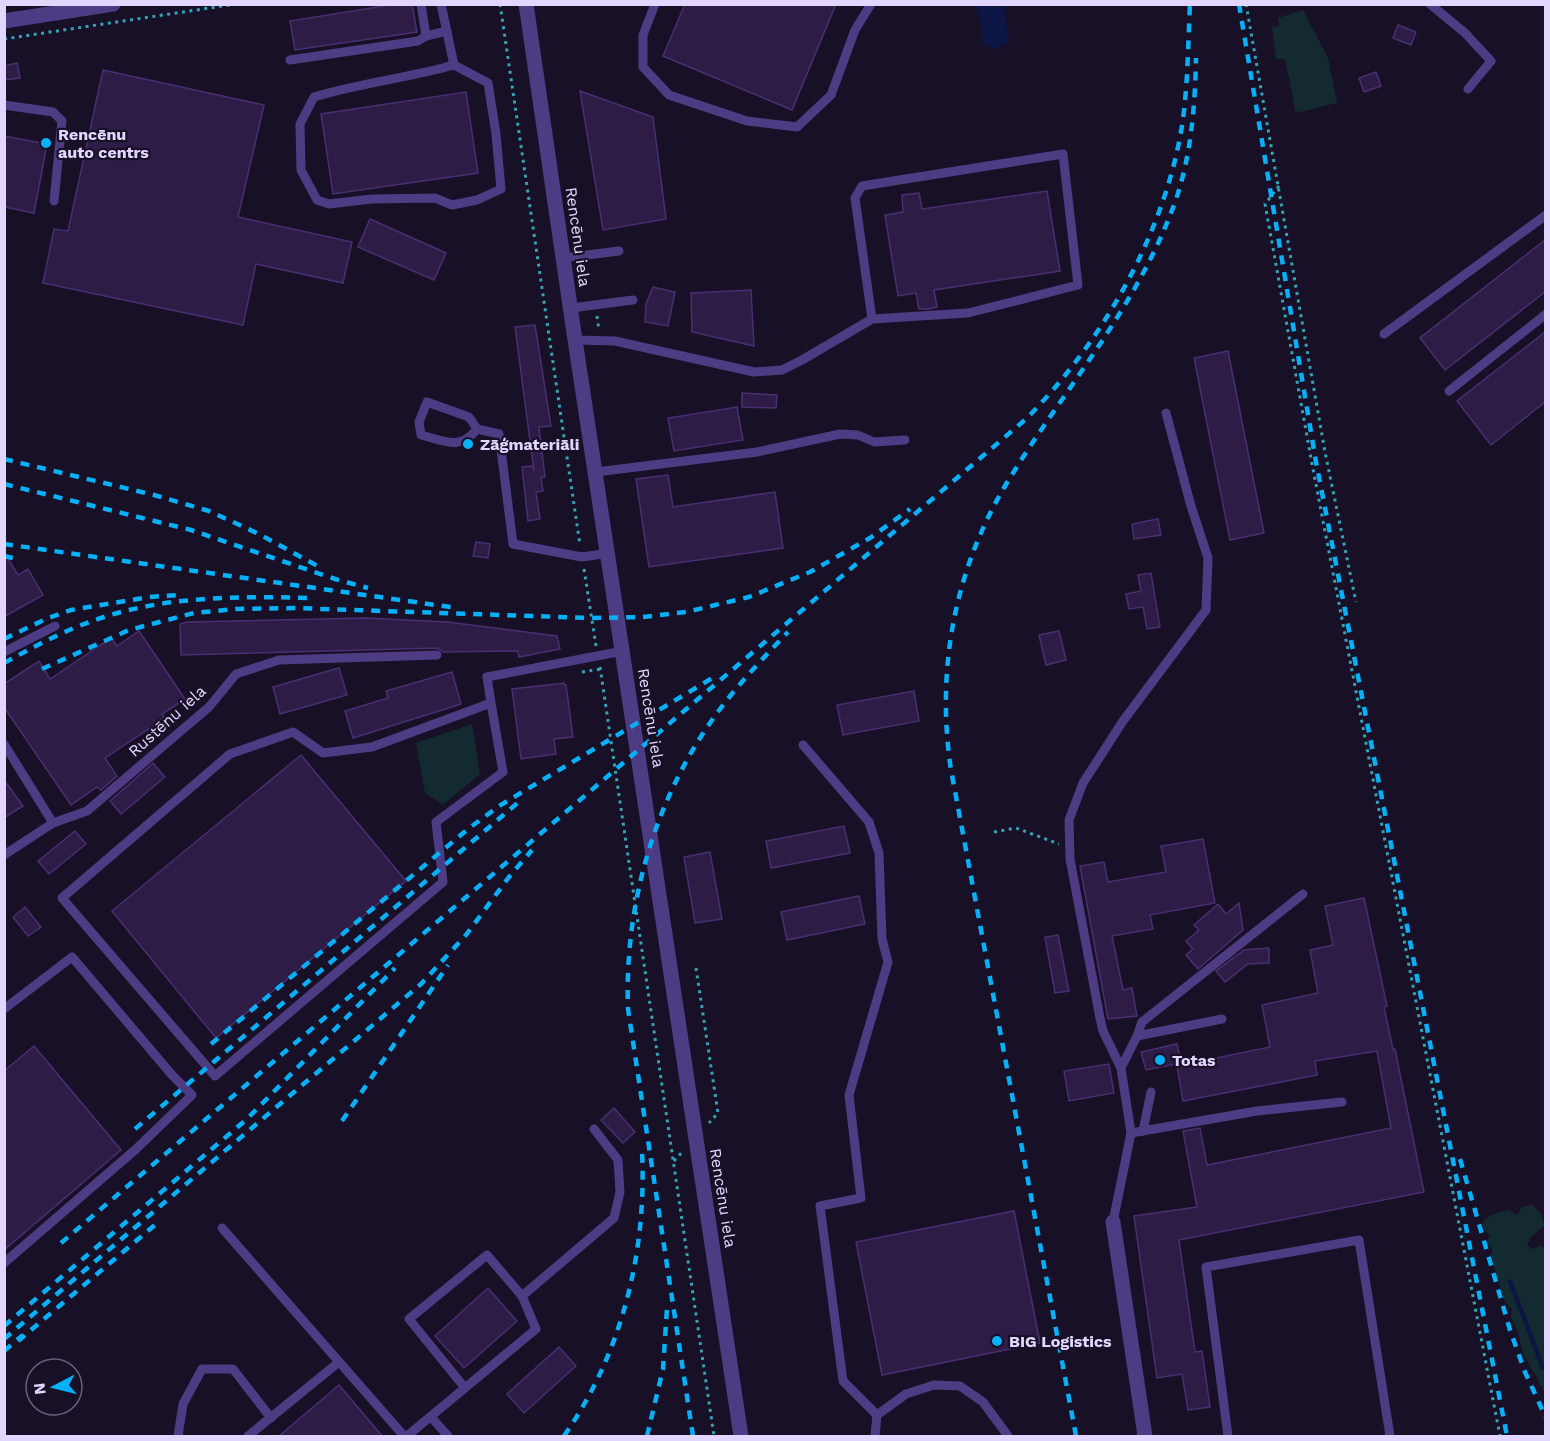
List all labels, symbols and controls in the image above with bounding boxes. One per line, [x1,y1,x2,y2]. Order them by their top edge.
place label: Rencēnu auto centrs [58,125,149,162]
marker: Rencēnu auto centrs [39,136,53,150]
street label: Rencēnu iela [562,186,594,288]
place label: Zāģmateriāli [480,435,579,454]
marker: Zāģmateriāli [461,437,475,451]
street label: Rencēnu iela [634,667,668,769]
street label: Rustēnu iela [124,681,210,761]
place label: Totas [1172,1051,1216,1070]
marker: Totas [1153,1053,1167,1067]
street label: Rencēnu iela [706,1147,740,1249]
place label: BIG Logistics [1009,1332,1112,1351]
marker: BIG Logistics [990,1334,1004,1348]
north arrow [24,1357,84,1417]
text: N [29,1382,50,1396]

